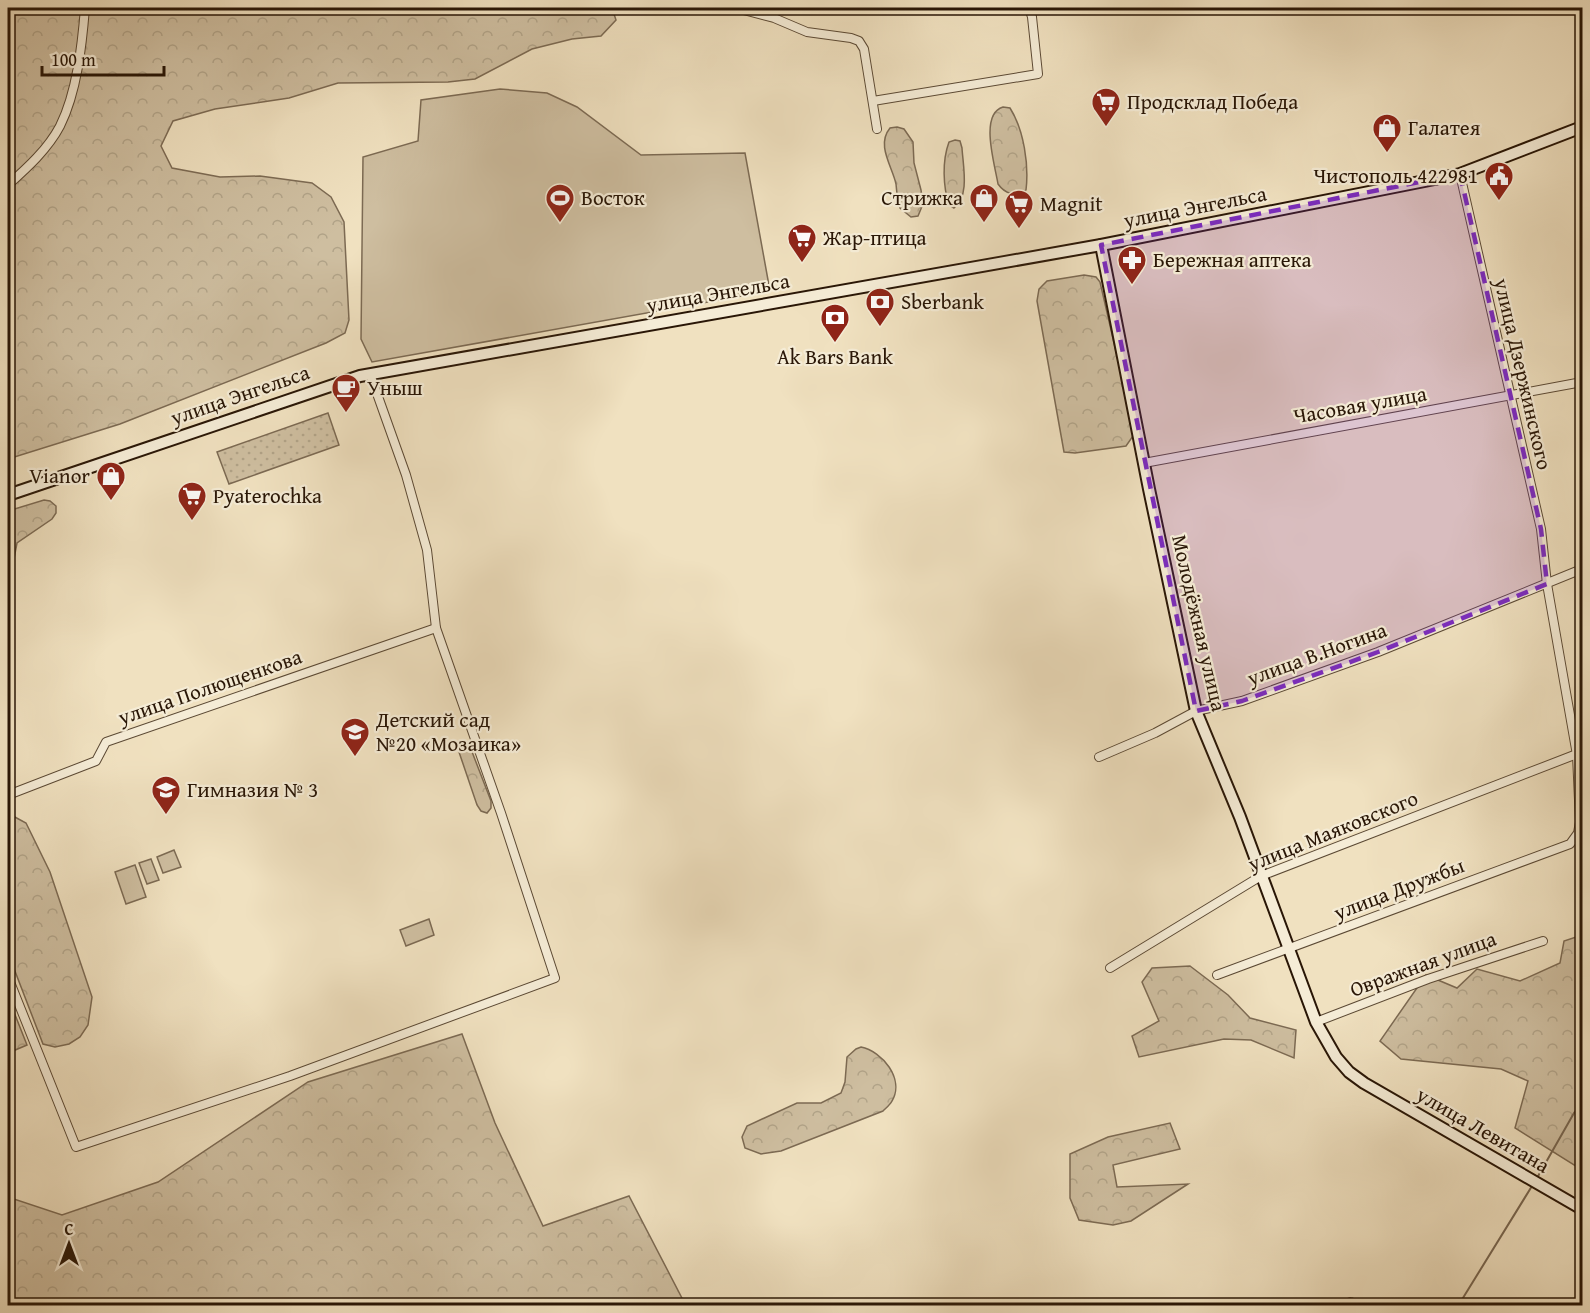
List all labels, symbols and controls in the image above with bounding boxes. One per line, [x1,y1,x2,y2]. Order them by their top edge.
scale bar [42,39,164,77]
text: 100 m [51,46,96,73]
supermarket icon: Продсклад Победа [1090,86,1122,128]
place label: Продсклад Победа [1127,86,1298,117]
shop icon: Галатея [1371,112,1403,154]
place label: Галатея [1408,112,1481,143]
place label: Чистополь 422981 [1313,160,1478,191]
public building icon: Чистополь 422981 [1483,160,1515,202]
street label: улица Энгельса [1120,177,1269,236]
sports icon: Восток [544,182,576,224]
place label: Восток [581,182,645,213]
place label: Стрижка [881,182,963,213]
shop icon: Стрижка [968,182,1000,224]
supermarket icon: Magnit [1003,188,1035,230]
place label: Magnit [1040,188,1103,219]
supermarket icon: Жар-птица [786,222,818,264]
place label: Жар-птица [822,222,927,253]
pharmacy icon: Бережная аптека [1116,244,1148,286]
place label: Бережная аптека [1153,244,1312,275]
street label: улица Энгельса [643,265,792,321]
street label: улица Дзержинского [1486,274,1561,473]
bank icon: Sberbank [864,286,896,328]
place label: Sberbank [901,286,984,317]
bank icon: Ak Bars Bank [819,302,851,344]
place label: Ak Bars Bank [777,341,893,372]
street label: улица Энгельса [165,356,313,433]
cafe icon: Уныш [330,372,362,414]
place label: Уныш [367,372,423,403]
street label: Часовая улица [1291,378,1429,431]
place label: Vianor [29,460,90,491]
shop icon: Vianor [95,460,127,502]
supermarket icon: Pyaterochka [176,480,208,522]
place label: Pyaterochka [213,480,322,511]
street label: Молодёжная улица [1164,532,1235,714]
street label: улица В.Ногина [1242,614,1391,693]
street label: улица Полющенкова [113,641,306,733]
place label: Детский сад №20 «Мозаика» [375,704,521,759]
school or university icon: Детский сад №20 «Мозаика» [339,716,371,758]
school or university icon: Гимназия № 3 [150,774,182,816]
place label: Гимназия № 3 [187,774,318,805]
street label: улица Маяковского [1242,782,1423,879]
street label: улица Дружбы [1328,849,1469,928]
street label: Овражная улица [1345,923,1500,1004]
street label: улица Левитана [1410,1078,1556,1180]
north arrow [39,1214,99,1274]
text: С [64,1217,74,1241]

